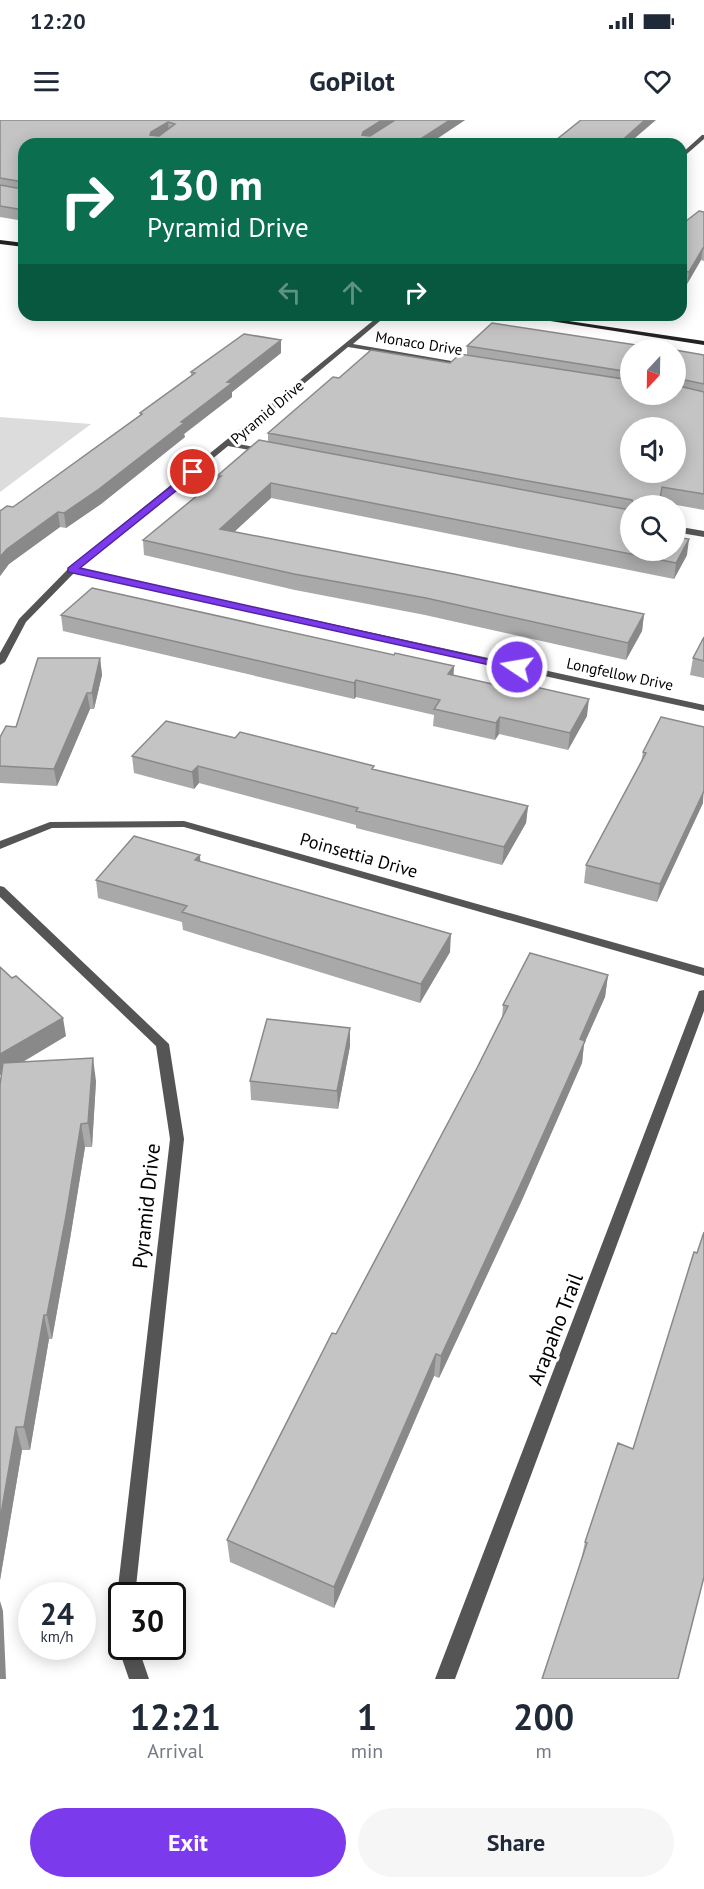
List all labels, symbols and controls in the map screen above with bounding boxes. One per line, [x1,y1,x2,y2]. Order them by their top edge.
text: 12:20 [30,7,86,35]
text: GoPilot [309,64,395,98]
icon: menu [30,65,63,98]
icon: heart [641,65,674,98]
text: 130 m [147,157,263,212]
icon: right [48,162,126,240]
text: Pyramid Drive [147,210,309,244]
icon: left [273,276,306,309]
icon: ahead [336,276,369,309]
icon: right [399,276,432,309]
street label: Monaco Drive [374,327,464,359]
north arrow [620,339,686,405]
map controls [620,339,686,561]
street label: Pyramid Drive [226,376,308,448]
button: sound [620,417,686,483]
pin [167,446,218,497]
icon: arrive [176,455,209,488]
button: search [620,495,686,561]
position arrow [485,635,549,699]
street label: Longfellow Drive [565,653,675,695]
street label: Poinsettia Drive [297,827,421,883]
street label: Pyramid Drive [126,1142,166,1270]
street label: Arapaho Trail [521,1269,589,1389]
speed limit sign: 30 [108,1582,186,1660]
text: 24 [40,1594,74,1633]
text: km/h [41,1627,73,1646]
text: 12:21 [130,1693,221,1740]
text: 1 [357,1693,377,1740]
text: 200 [513,1693,574,1740]
text: Arrival [147,1738,203,1764]
text: min [351,1738,383,1764]
text: m [536,1738,552,1764]
button: Exit [30,1808,346,1877]
button: Share [358,1808,674,1877]

